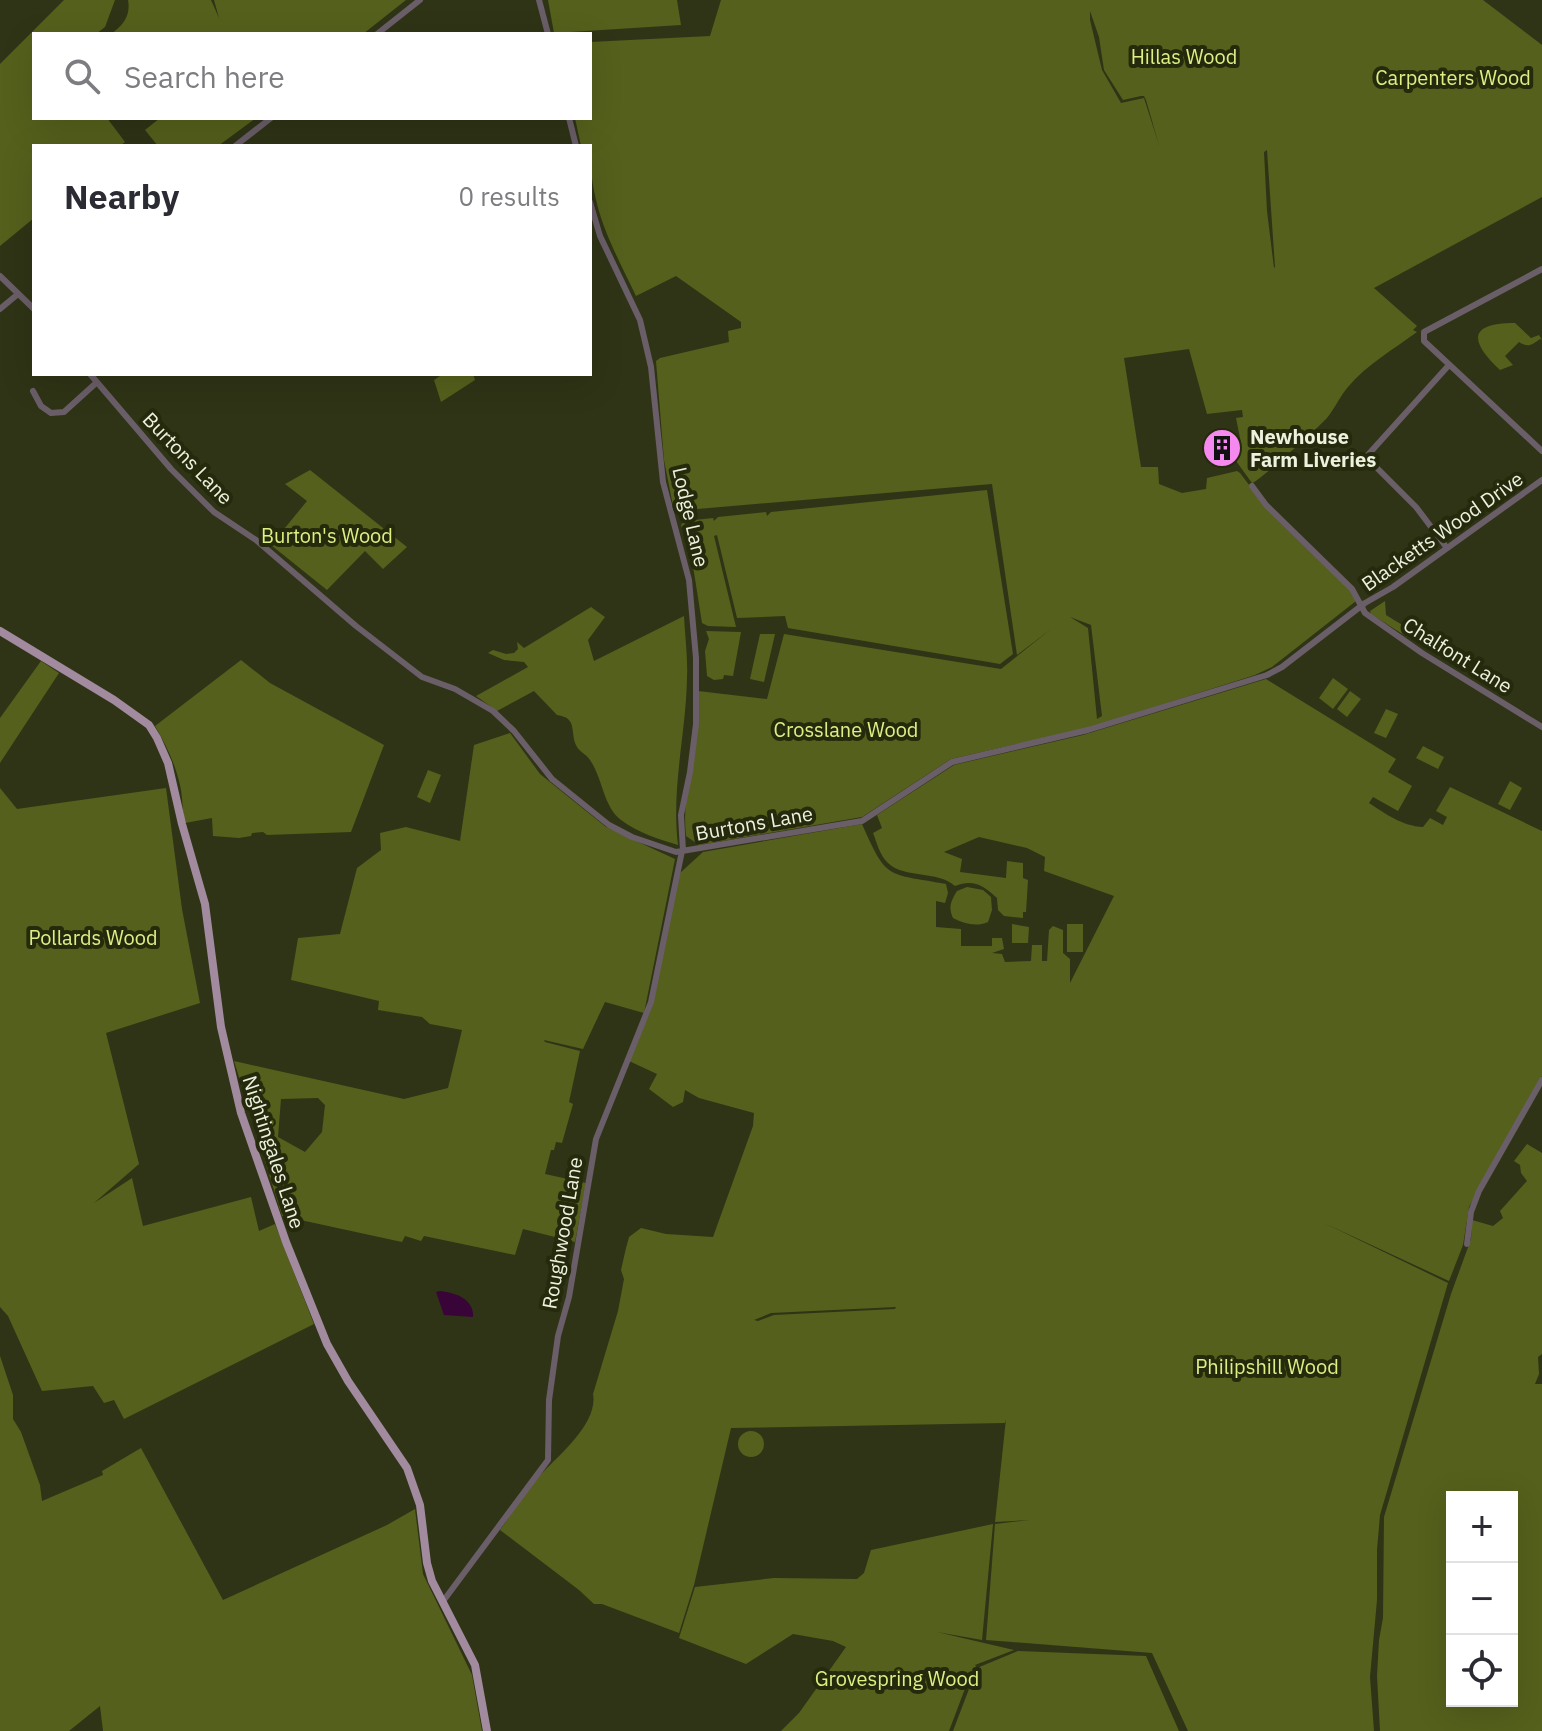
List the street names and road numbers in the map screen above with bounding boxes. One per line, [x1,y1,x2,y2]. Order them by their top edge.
street label: Burtons Lane [137,406,239,510]
street label: Lodge Lane [666,464,716,570]
street label: Blacketts Wood Drive [1356,465,1528,597]
street label: Chalfont Lane [1398,611,1518,699]
street label: Burtons Lane [693,799,815,847]
street label: Nightingales Lane [237,1072,311,1232]
street label: Roughwood Lane [535,1155,589,1311]

